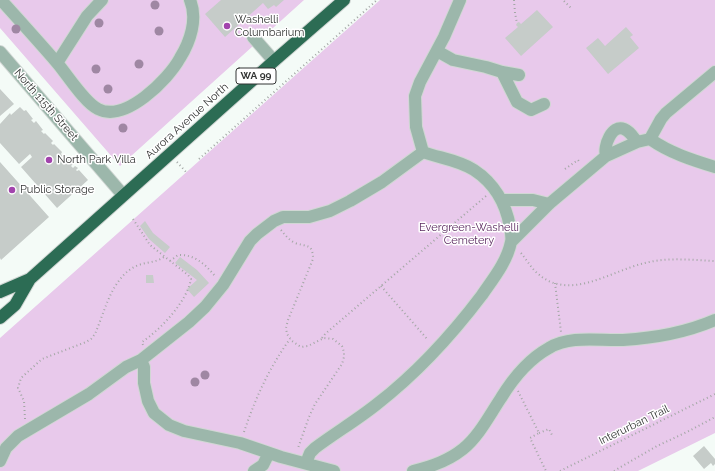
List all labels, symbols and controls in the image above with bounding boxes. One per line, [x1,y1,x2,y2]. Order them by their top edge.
place label: Washelli Columbarium [235,13,304,39]
marker: Washelli Columbarium [222,21,232,31]
street label: North 115th Street [11,67,81,143]
road number: WA 99 [236,68,276,84]
street label: Aurora Avenue North [143,80,231,162]
place label: North Park Villa [57,153,136,167]
marker: North Park Villa [44,155,54,165]
place label: Public Storage [20,183,94,197]
marker: Public Storage [7,185,17,195]
park label: Evergreen-Washelli Cemetery [419,221,519,247]
street label: Interurban Trail [597,402,671,448]

